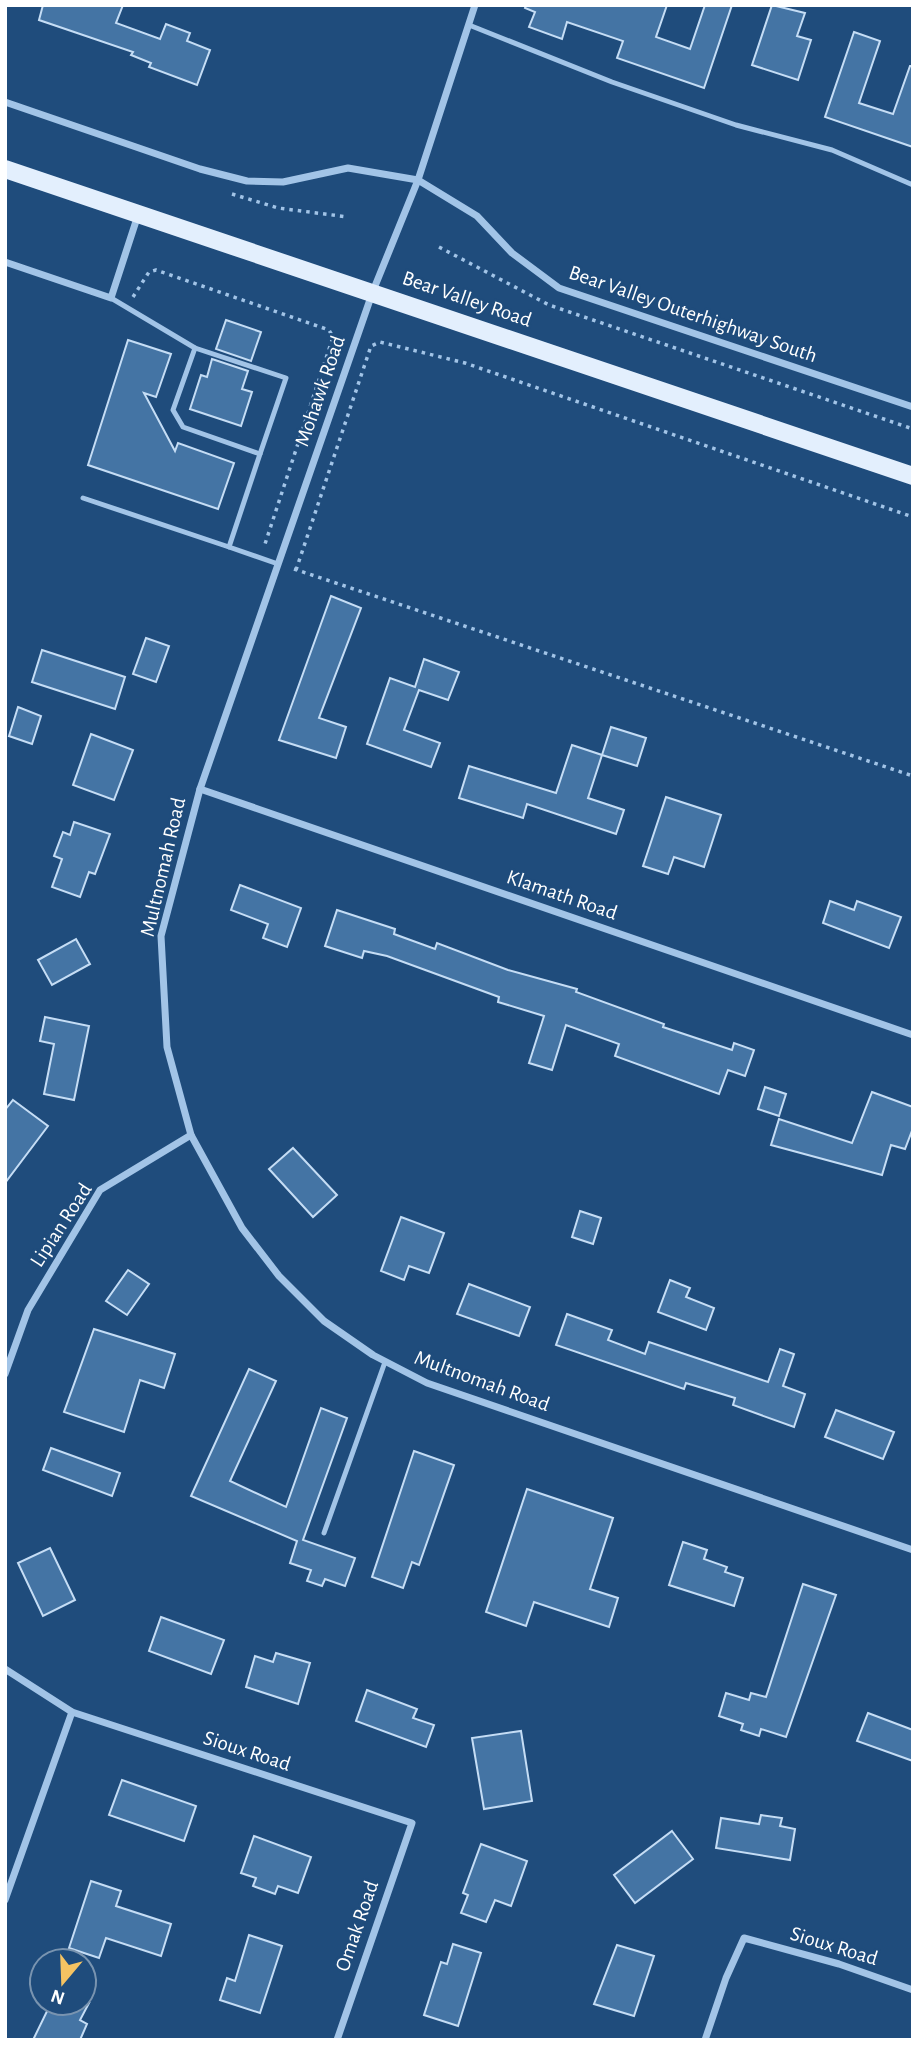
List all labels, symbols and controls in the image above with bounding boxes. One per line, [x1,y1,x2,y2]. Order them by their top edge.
street label: Bear Valley Outerhighway South [566,262,820,366]
street label: Bear Valley Road [400,267,534,331]
street label: Mohawk Road [291,333,349,449]
street label: Multnomah Road [137,795,189,939]
street label: Klamath Road [504,866,620,924]
street label: Lipian Road [26,1179,96,1271]
street label: Multnomah Road [412,1347,553,1415]
street label: Sioux Road [201,1727,293,1775]
street label: Omak Road [332,1878,382,1974]
street label: Sioux Road [788,1923,880,1969]
north arrow [28,1947,98,2017]
text: N [49,1986,67,2008]

